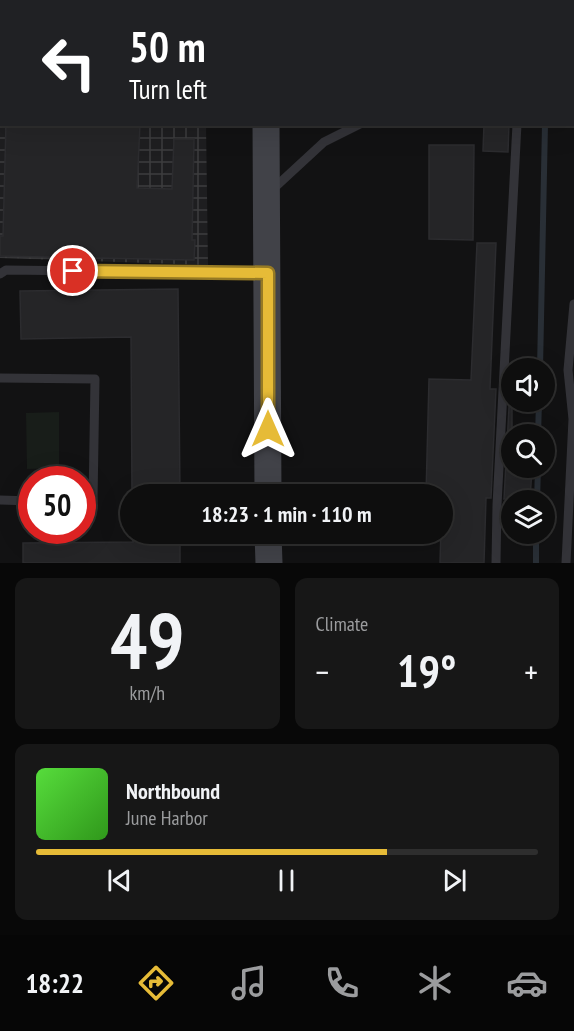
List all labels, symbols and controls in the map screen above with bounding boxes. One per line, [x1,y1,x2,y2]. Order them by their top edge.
text: 50 m [129,19,206,74]
icon: left [30,24,108,102]
text: Turn left [129,72,207,106]
pin [47,245,98,296]
icon: arrive [56,254,89,287]
map controls [501,358,555,544]
button: sound [501,358,555,412]
position arrow [236,397,300,461]
button: search [501,424,555,478]
speed limit sign: 50 [18,466,96,544]
button: layers [501,490,555,544]
text: 18:23 · 1 min · 110 m [201,500,372,528]
text: 49 [110,590,185,691]
text: Climate [316,611,368,637]
text: 19° [397,641,456,699]
text: − [316,650,329,693]
text: + [524,650,538,693]
text: km/h [130,680,165,706]
text: Northbound [126,777,220,805]
text: June Harbor [126,805,208,831]
icon: previous [103,864,136,897]
icon: pause [270,864,303,897]
icon: next [438,864,471,897]
icon: directions [135,962,177,1004]
icon: music [228,962,270,1004]
icon: phone [321,962,363,1004]
icon: climate [414,962,456,1004]
icon: car [506,962,548,1004]
text: 18:22 [25,966,84,1000]

